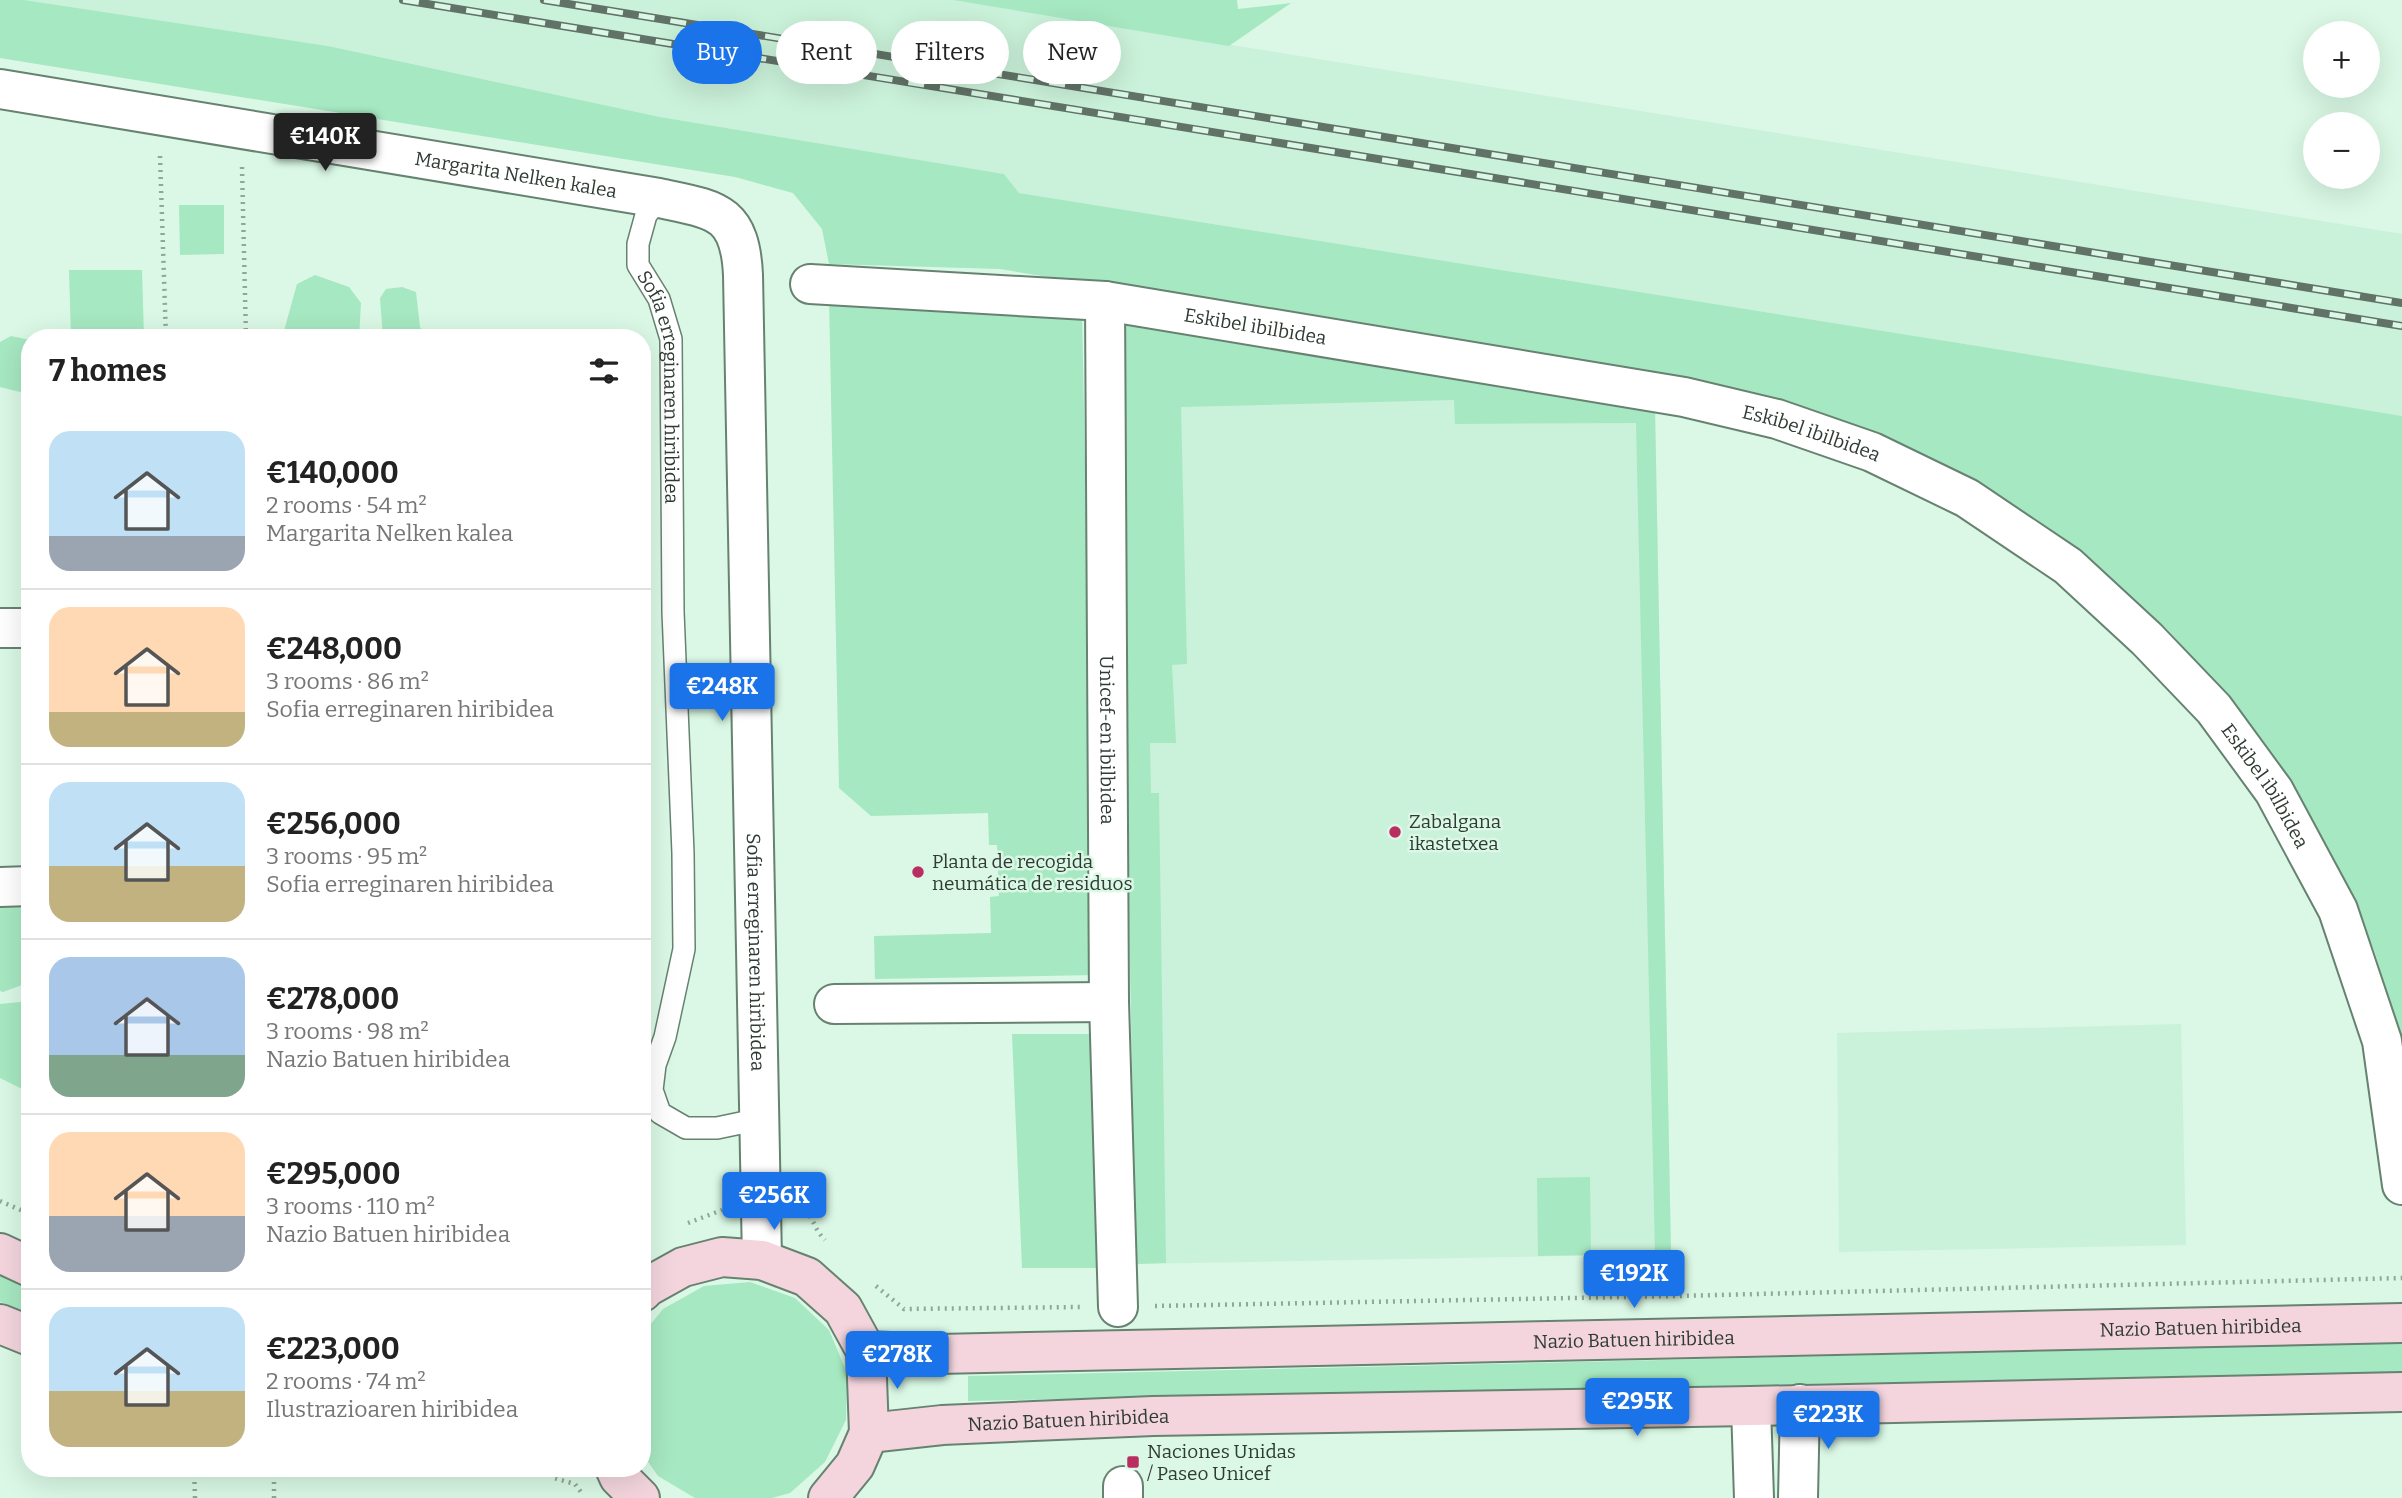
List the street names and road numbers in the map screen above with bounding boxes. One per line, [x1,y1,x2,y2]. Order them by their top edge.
street label: Margarita Nelken kalea [413,146,619,202]
street label: Sofia erreginaren hiribidea [633,266,684,505]
street label: Eskibel ibilbidea [1183,303,1329,349]
street label: Eskibel ibilbidea [1740,400,1885,466]
street label: Unicef-en ibilbidea [1096,655,1119,825]
street label: Eskibel ibilbidea [2217,719,2314,853]
street label: Sofia erreginaren hiribidea [742,833,770,1072]
street label: Nazio Batuen hiribidea [2099,1314,2302,1341]
street label: Nazio Batuen hiribidea [1533,1326,1736,1353]
street label: Nazio Batuen hiribidea [967,1404,1170,1435]

